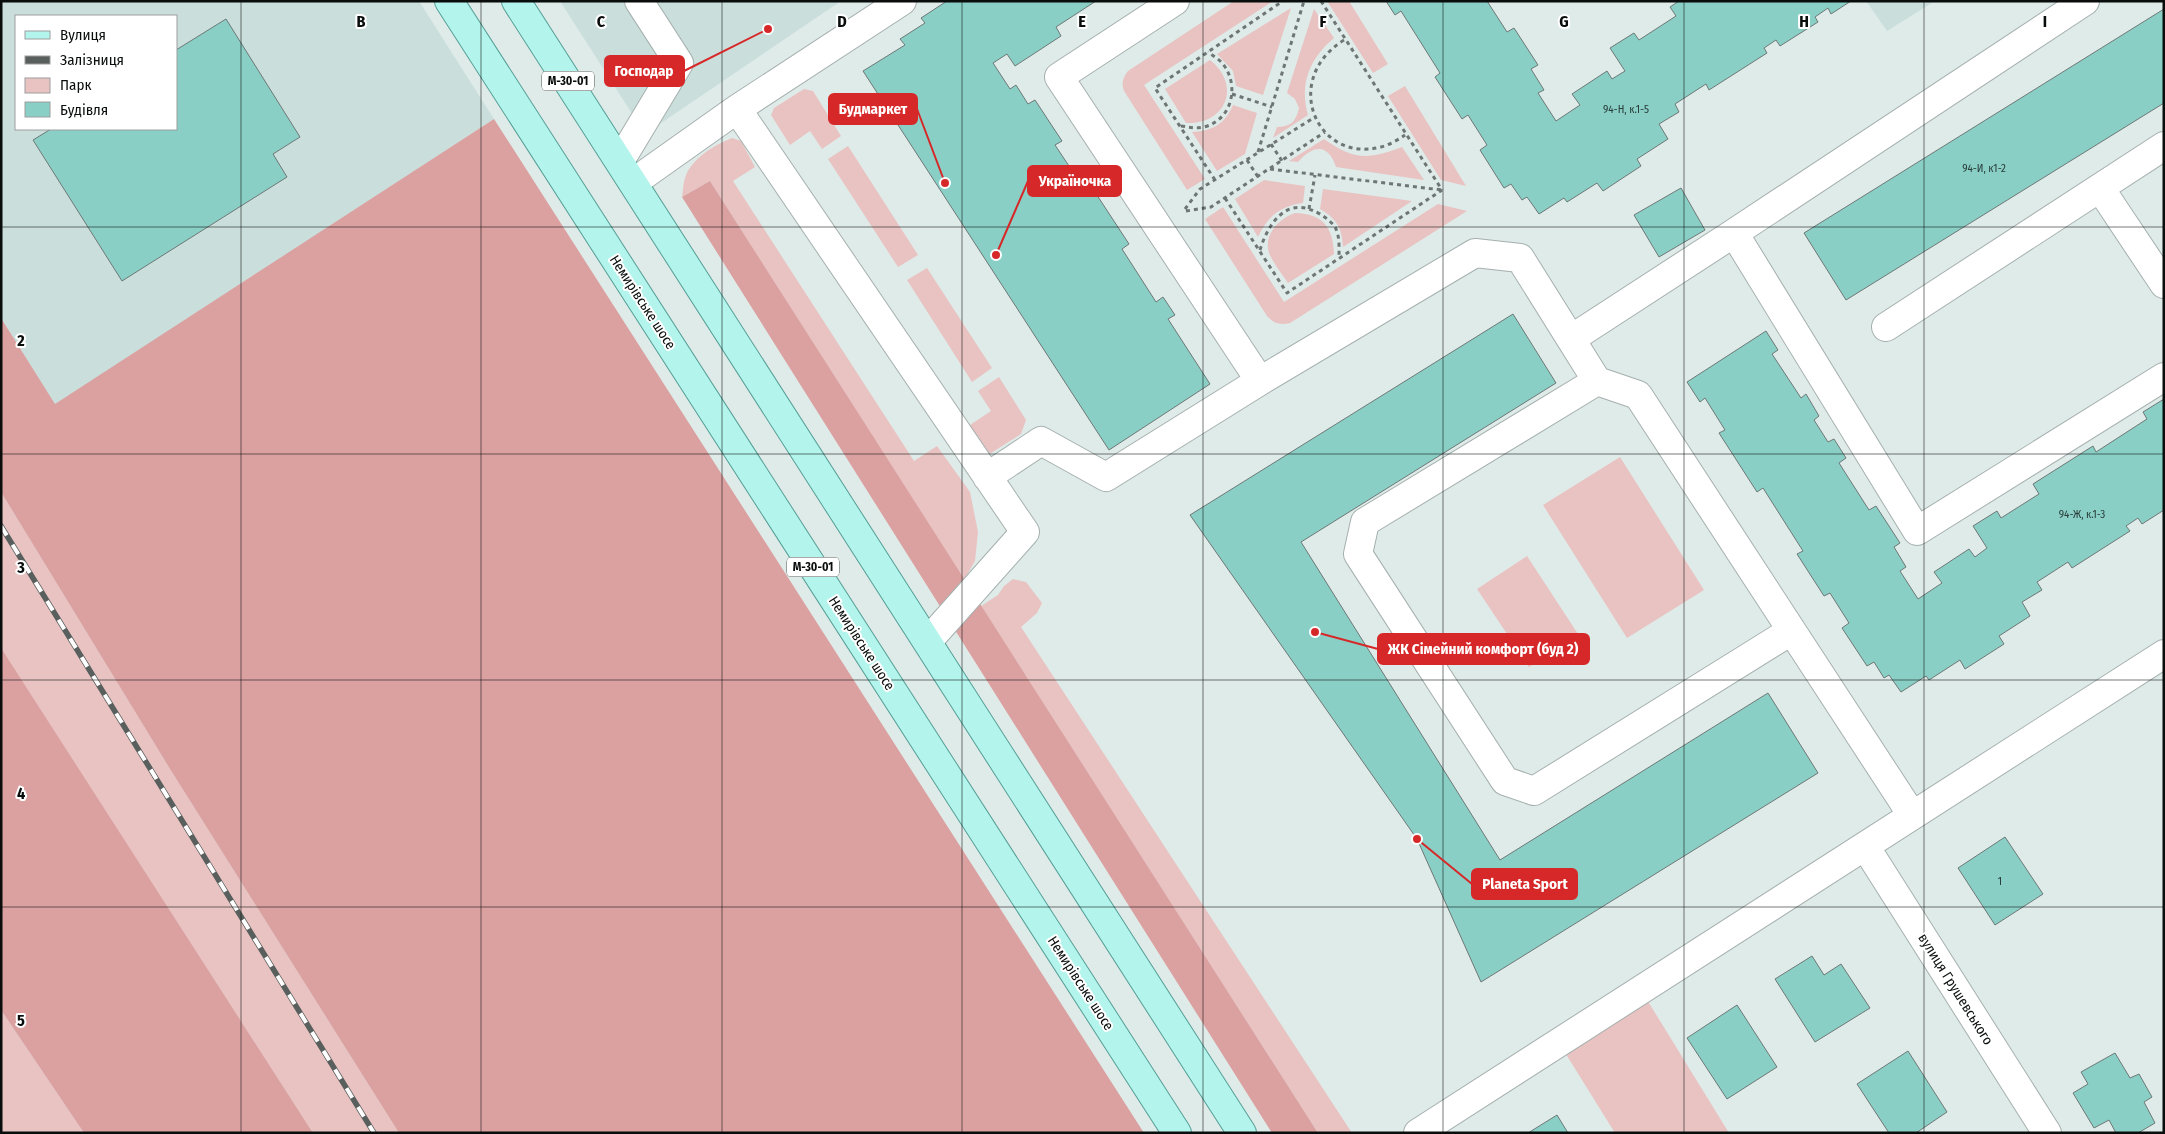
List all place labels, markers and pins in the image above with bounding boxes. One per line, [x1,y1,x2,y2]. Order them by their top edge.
callout: Господар [605,56,684,86]
callout: Будмаркет [829,94,917,124]
callout: Україночка [1028,166,1121,196]
callout: ЖК Сімейний комфорт (буд 2) [1378,634,1589,664]
callout: Planeta Sport [1472,869,1577,899]

